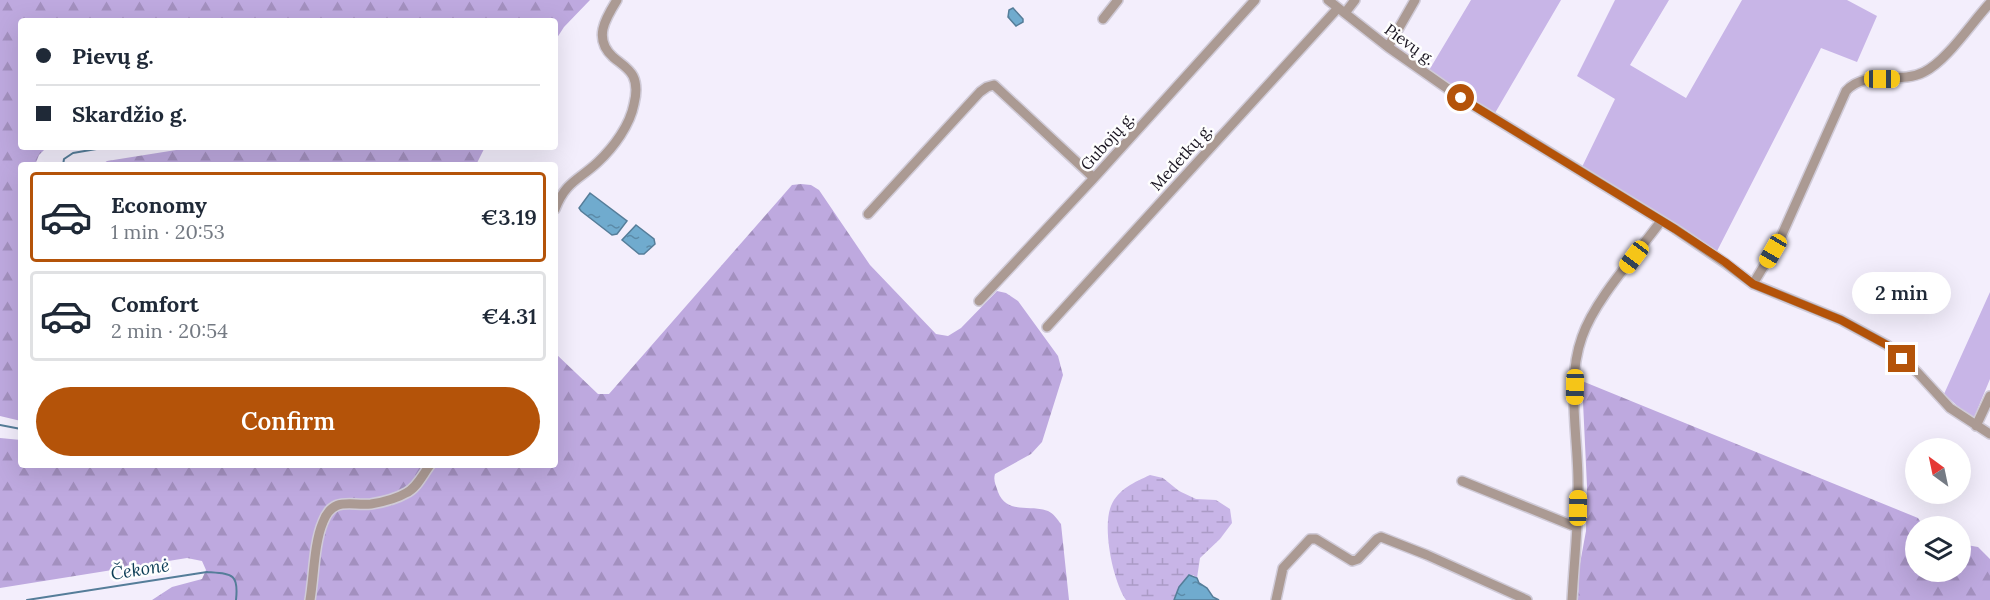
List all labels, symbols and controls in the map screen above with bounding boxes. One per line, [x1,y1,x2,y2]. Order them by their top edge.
street label: Pievų g. [1381,19,1439,69]
text: Pievų g. [72,42,154,70]
car [1864,70,1900,88]
route start [1447,84,1474,111]
text: Skardžio g. [72,100,187,128]
street label: Gubojų g. [1076,108,1138,174]
street label: Medetkų g. [1146,120,1216,194]
icon: car [39,190,93,244]
text: Economy [111,191,207,219]
text: €3.19 [481,203,537,231]
text: 1 min · 20:53 [111,219,225,244]
car [1756,231,1790,271]
car [1616,237,1652,277]
callout: 2 min [1852,272,1952,314]
text: 2 min [1875,280,1928,305]
icon: car [39,289,93,343]
text: Comfort [111,290,199,318]
text: €4.31 [481,302,537,330]
text: 2 min · 20:54 [111,318,228,343]
route end [1888,345,1915,372]
car [1566,369,1584,405]
button: Confirm [36,387,540,456]
north arrow [1905,438,1971,504]
map controls [1905,438,1971,582]
car [1569,490,1587,526]
button: layers [1905,516,1971,582]
water label: Čekonė [109,553,171,585]

